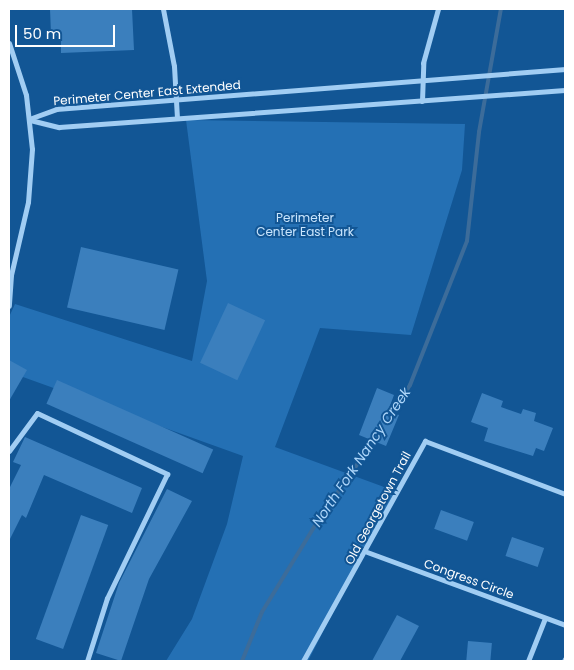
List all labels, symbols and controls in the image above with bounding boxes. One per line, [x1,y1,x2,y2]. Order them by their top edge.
scale bar [18,15,118,47]
text: 50 m [23,23,61,44]
street label: Perimeter Center East Extended [53,78,241,108]
park label: Perimeter Center East Park [256,211,354,239]
water label: North Fork Nancy Creek [308,384,414,530]
street label: Old Georgetown Trail [342,449,414,567]
street label: Congress Circle [422,556,516,602]

